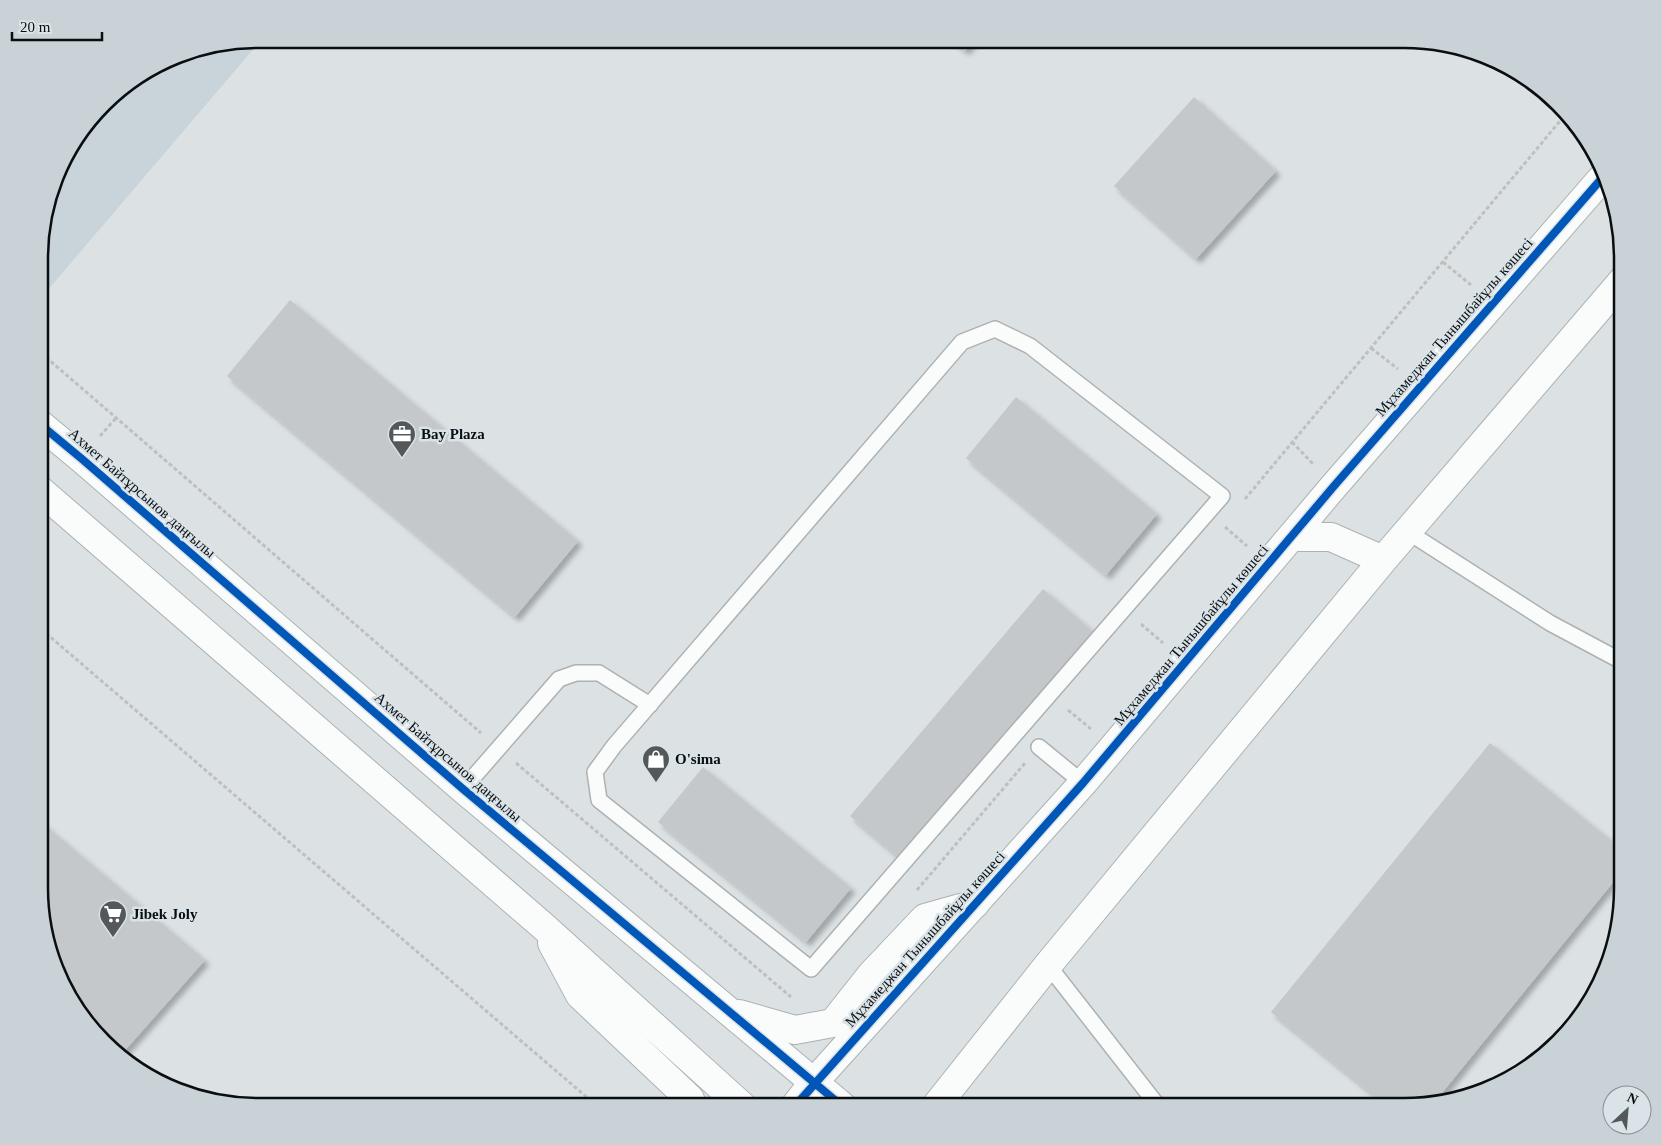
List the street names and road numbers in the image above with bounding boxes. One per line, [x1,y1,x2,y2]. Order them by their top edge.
street label: Мұхамеджан Тынышбайұлы көшесі [1372,235,1536,419]
street label: Ахмет Байтұрсынов даңғылы [65,425,219,561]
street label: Мұхамеджан Тынышбайұлы көшесі [1111,542,1271,728]
street label: Ахмет Байтұрсынов даңғылы [371,689,525,825]
street label: Мұхамеджан Тынышбайұлы көшесі [842,848,1008,1030]

